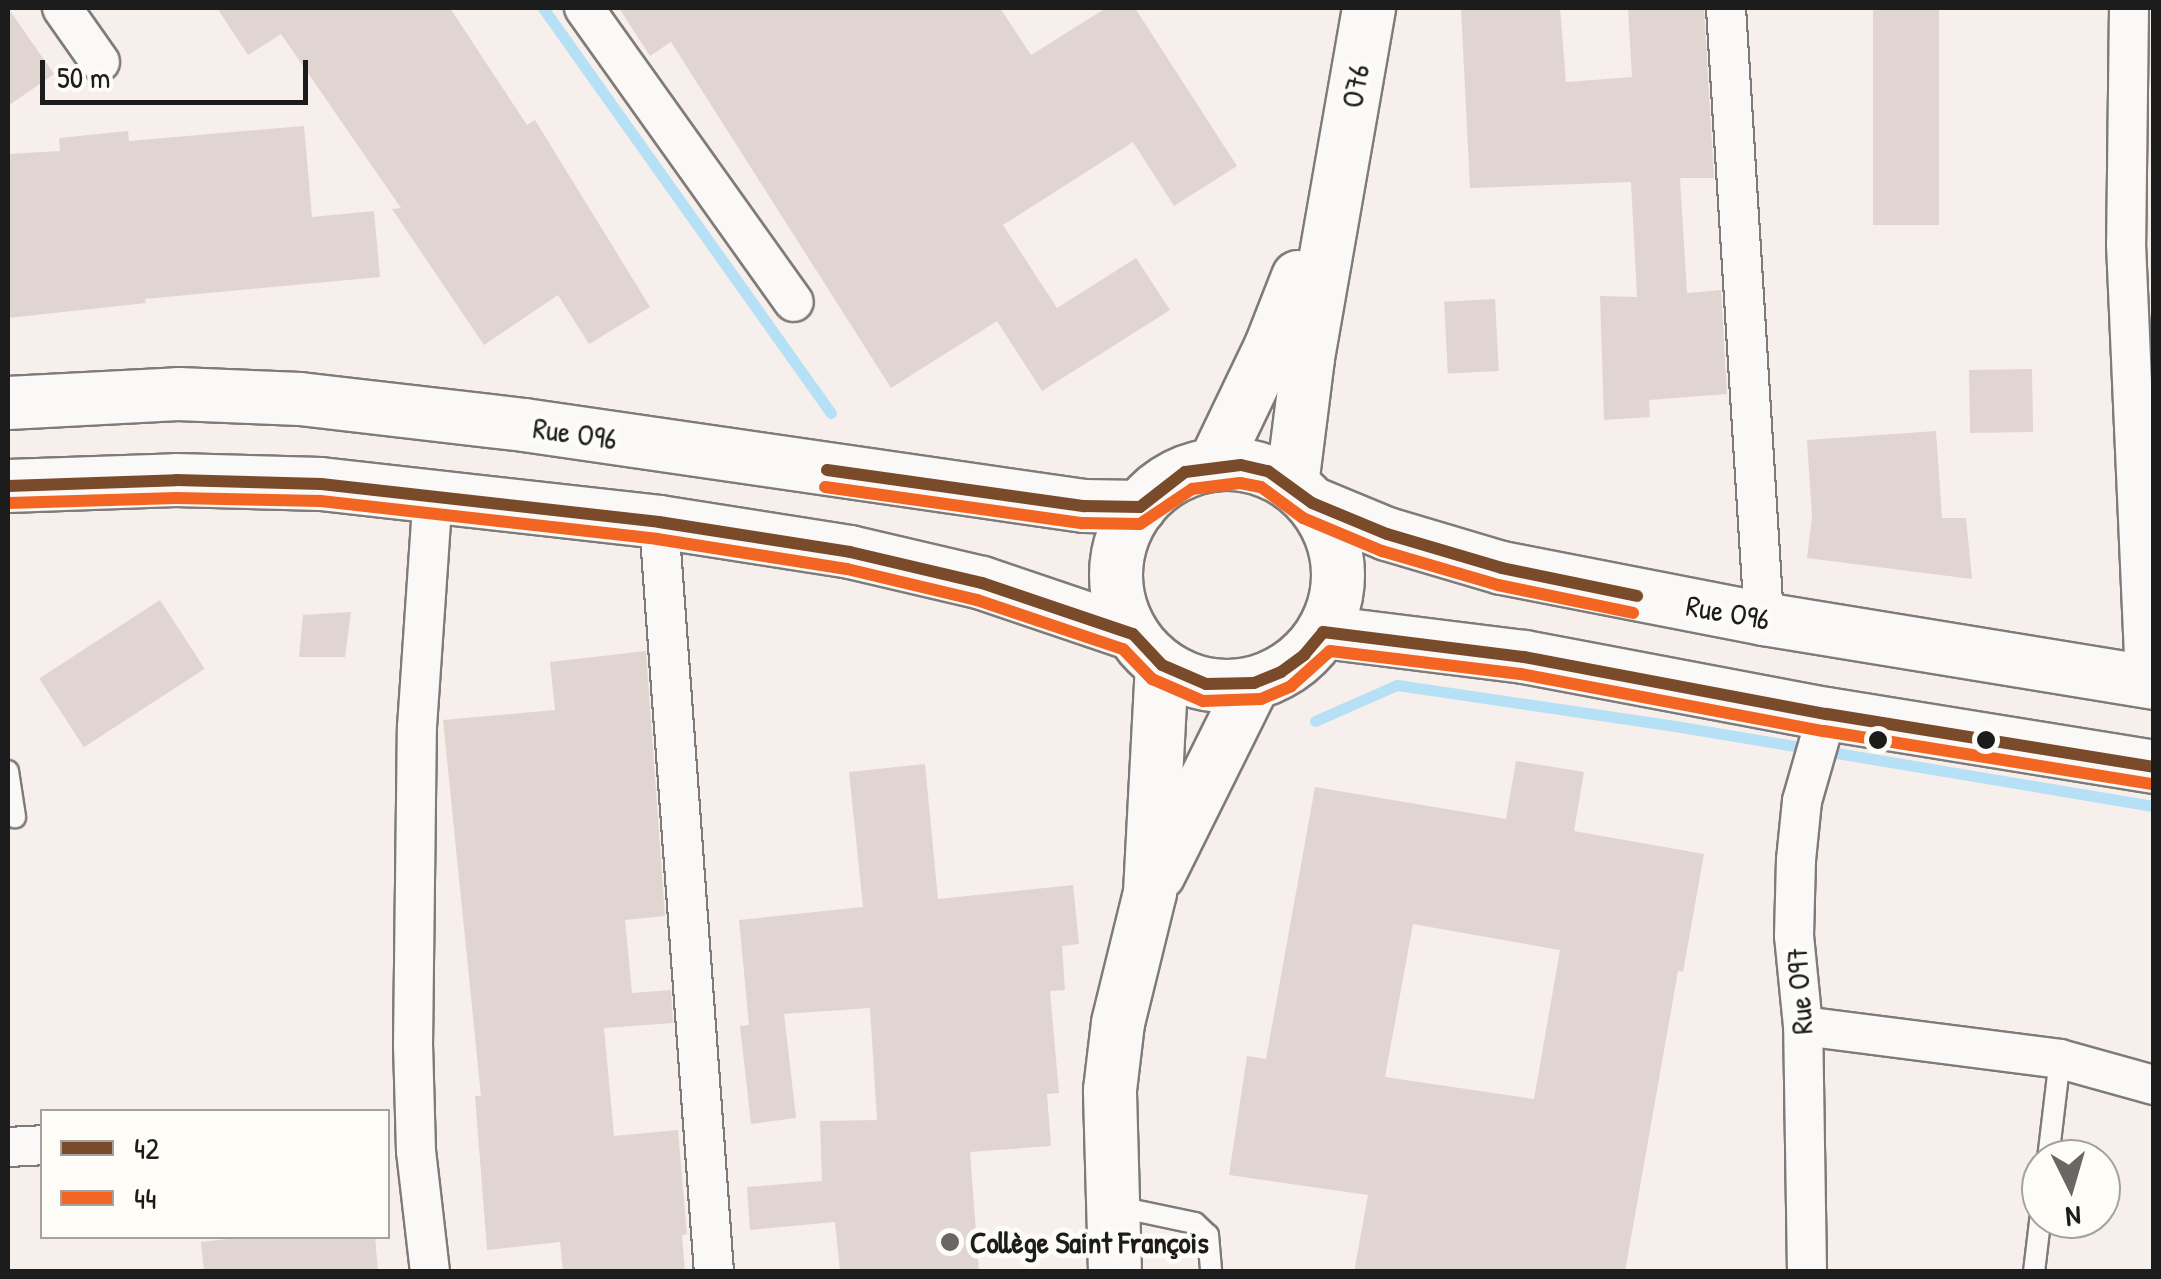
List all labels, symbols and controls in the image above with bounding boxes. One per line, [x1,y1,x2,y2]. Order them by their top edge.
scale bar [45,40,312,102]
text: 50 m [57,57,110,97]
street label: O76 [1333,61,1377,111]
street label: Rue O96 [531,409,619,457]
street label: Rue O96 [1683,587,1773,637]
unlabelled marker [1868,730,1888,750]
unlabelled marker [1976,730,1996,750]
street label: Rue O97 [1778,946,1820,1036]
legend [40,1109,390,1239]
text: 42 [134,1128,159,1168]
north arrow [2021,1139,2121,1239]
text: 44 [134,1178,157,1218]
text: N [2064,1197,2083,1236]
place label: Collège Saint François [970,1224,1209,1260]
marker: Collège Saint François [939,1231,961,1253]

